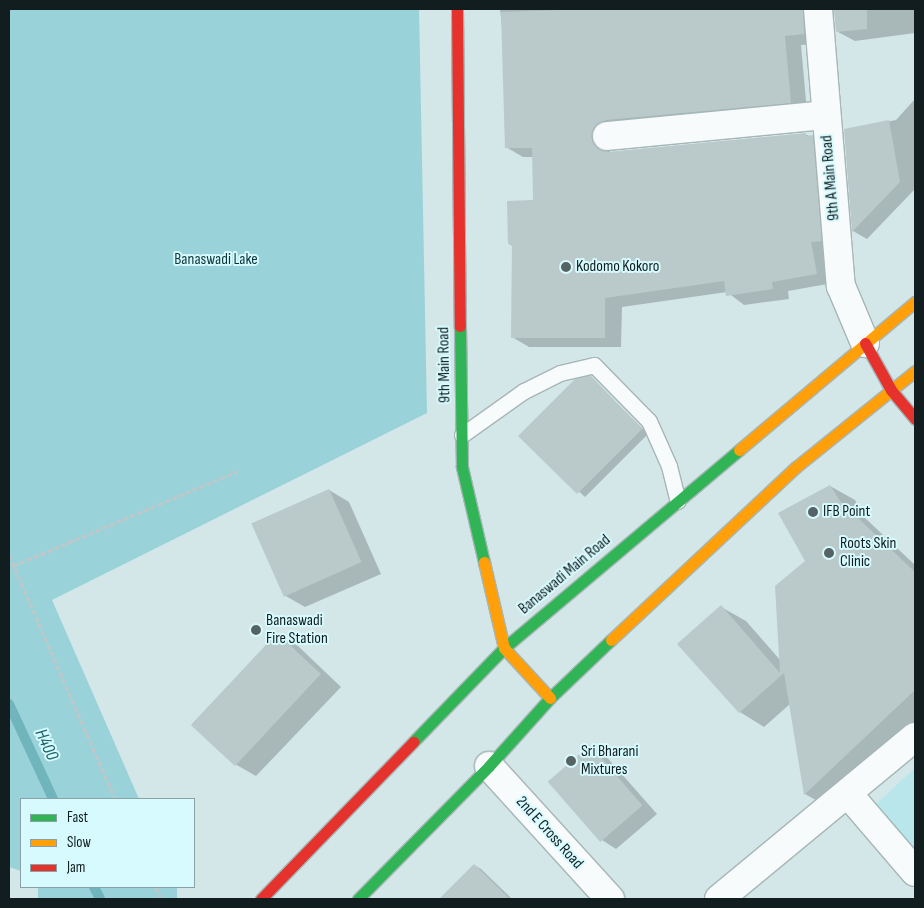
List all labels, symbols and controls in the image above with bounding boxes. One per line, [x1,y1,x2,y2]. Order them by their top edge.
street label: 9th A Main Road [818,135,844,221]
park label: Banaswadi Lake [174,250,258,270]
place label: Kodomo Kokoro [576,257,659,277]
marker: Kodomo Kokoro [560,261,572,273]
street label: 9th Main Road [435,327,455,403]
place label: IFB Point [823,502,870,522]
marker: IFB Point [807,506,819,518]
street label: Banaswadi Main Road [515,531,615,619]
place label: Roots Skin Clinic [840,534,896,572]
marker: Roots Skin Clinic [822,546,836,560]
place label: Banaswadi Fire Station [266,611,328,649]
marker: Banaswadi Fire Station [250,624,262,636]
water label: H400 [29,726,63,764]
place label: Sri Bharani Mixtures [581,742,638,780]
marker: Sri Bharani Mixtures [565,755,577,767]
street label: 2nd E Cross Road [511,793,587,873]
legend [20,798,195,888]
text: Fast [67,808,88,827]
text: Slow [67,833,91,852]
text: Jam [67,858,85,877]

